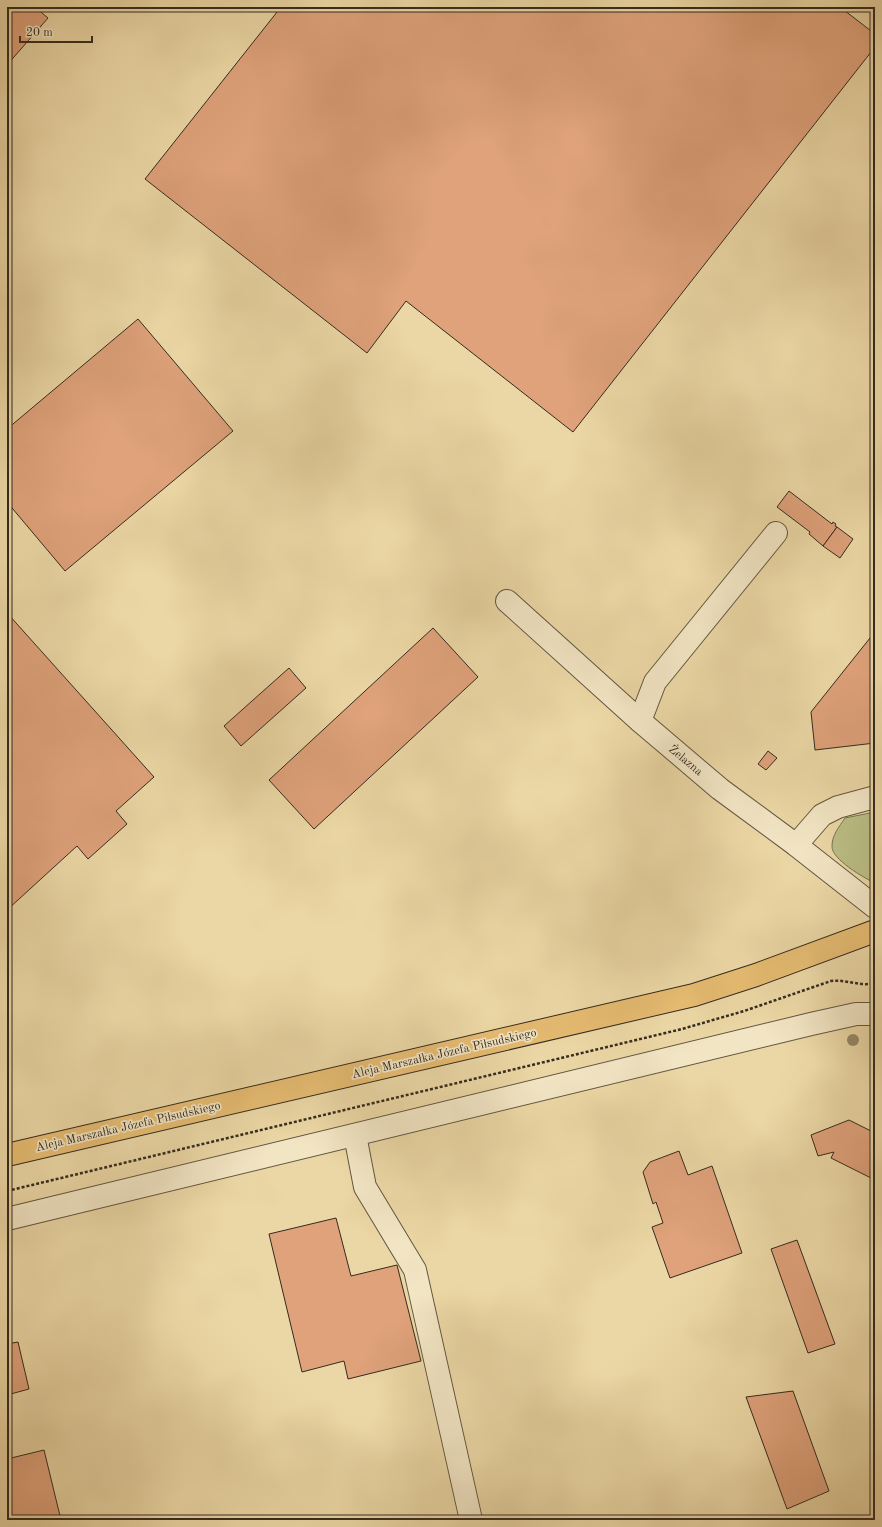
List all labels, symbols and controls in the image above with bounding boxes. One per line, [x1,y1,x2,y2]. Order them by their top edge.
scale bar [20,18,92,44]
text: 20 m [26,27,53,39]
street label: Żelazna [666,740,707,778]
street label: Aleja Marszałka Józefa Piłsudskiego [351,1027,538,1081]
street label: Aleja Marszałka Józefa Piłsudskiego [35,1100,222,1154]

